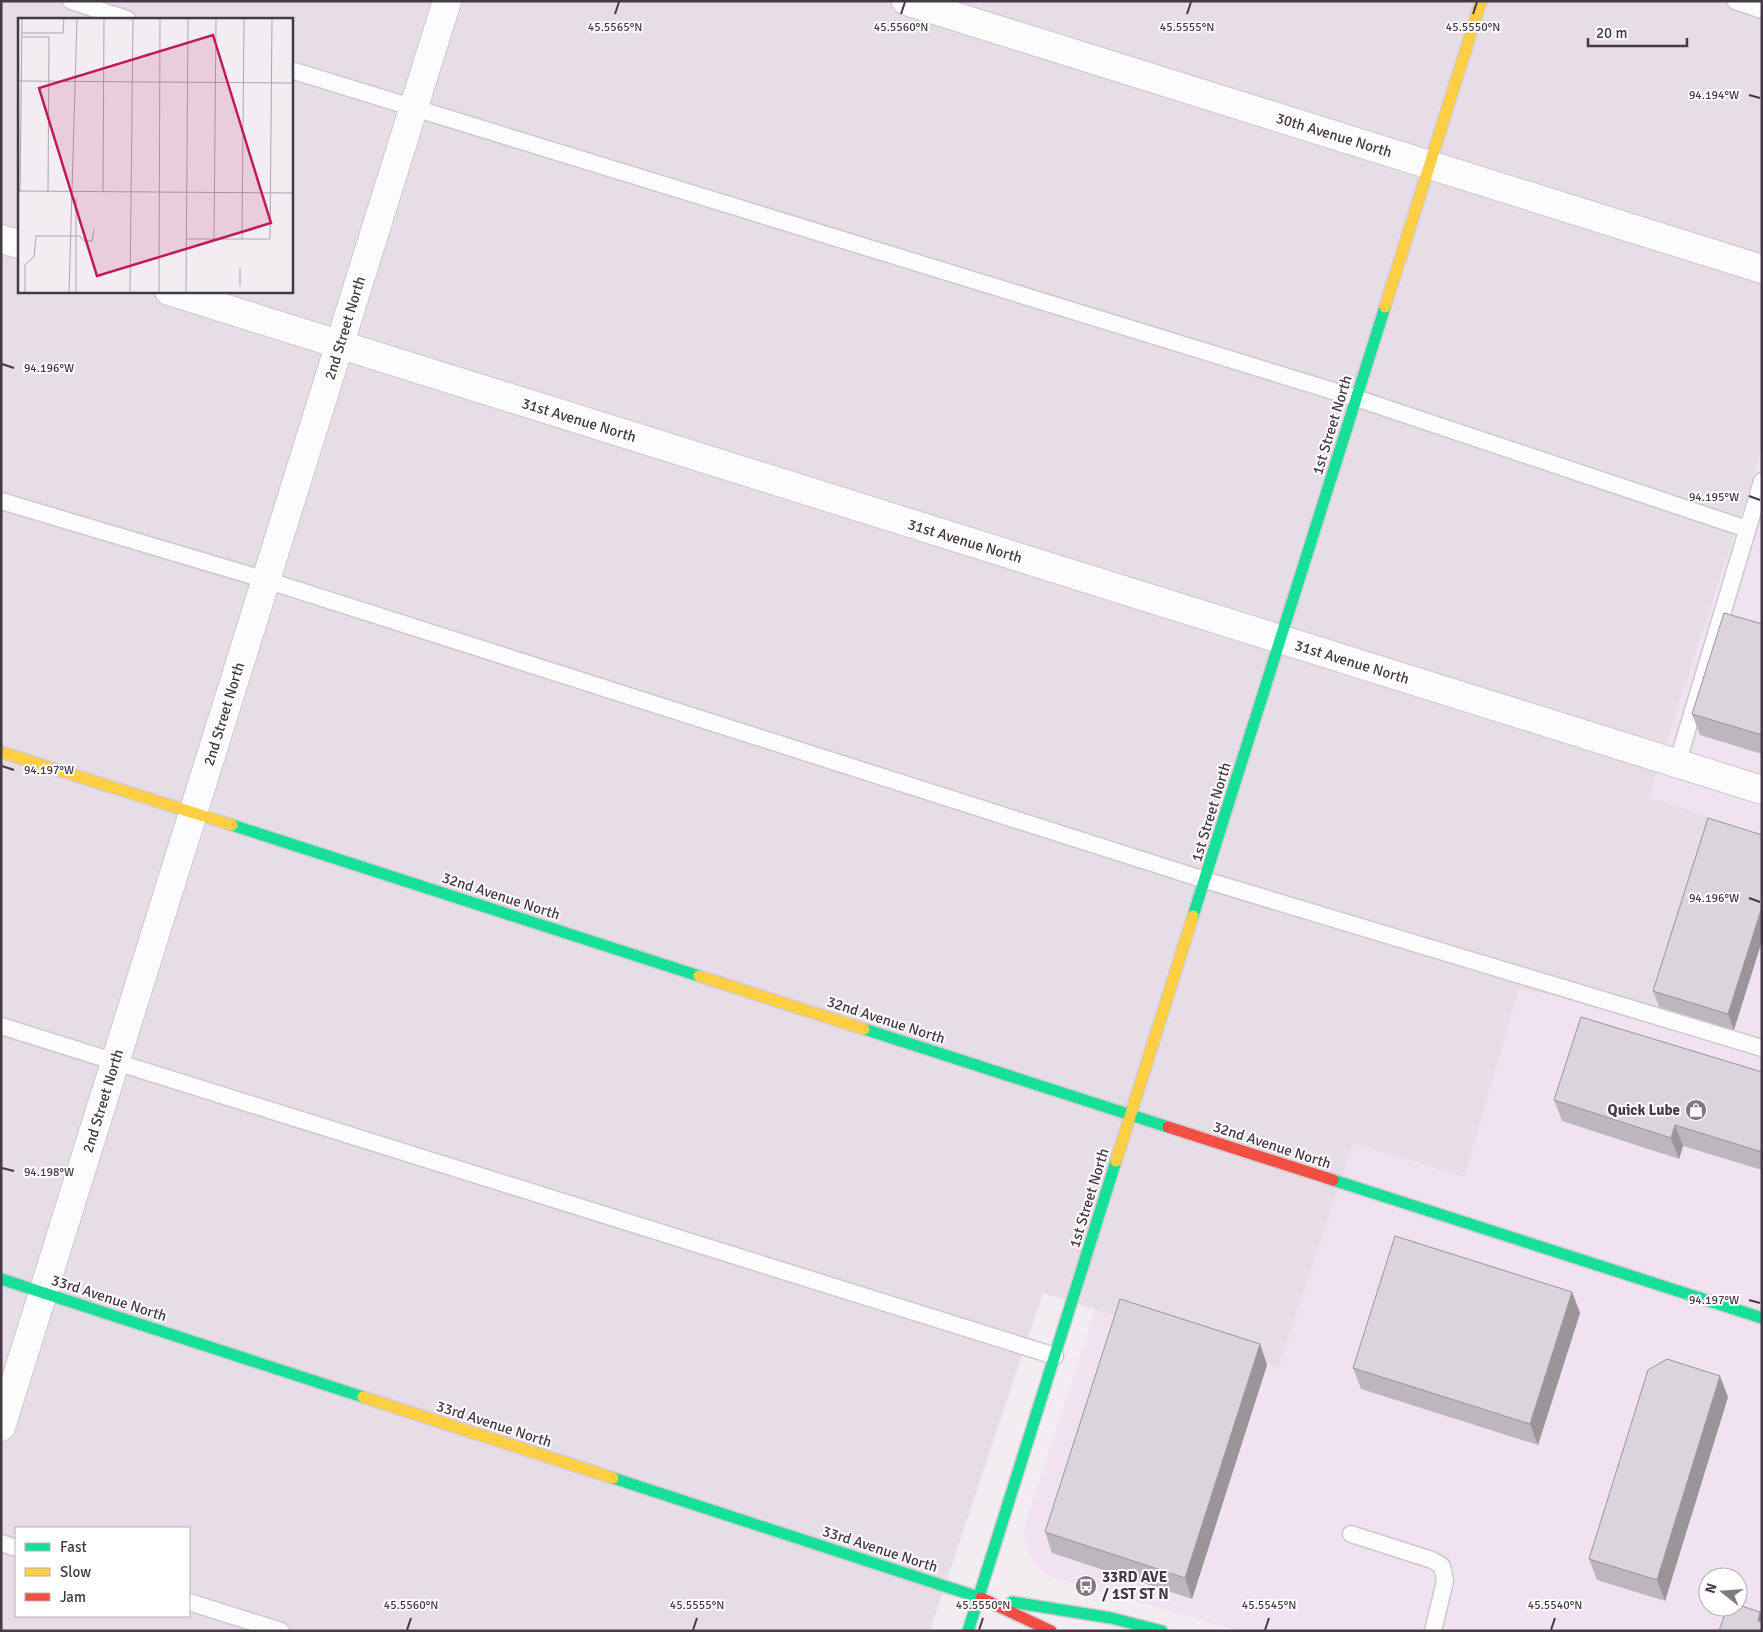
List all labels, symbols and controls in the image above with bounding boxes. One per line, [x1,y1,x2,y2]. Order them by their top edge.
scale bar [1588,15,1687,47]
inset map [18,18,292,292]
text: 45.5565°N [588,20,642,35]
text: 45.5560°N [874,20,928,35]
text: 45.5555°N [1160,20,1214,35]
text: 45.5550°N [1446,20,1500,35]
text: 20 m [1596,24,1627,42]
text: 94.194°W [1689,88,1739,103]
street label: 30th Avenue North [1274,109,1394,161]
street label: 2nd Street North [321,274,369,382]
text: 94.196°W [24,361,74,376]
street label: 1st Street North [1308,373,1356,477]
street label: 31st Avenue North [520,394,638,446]
text: 94.195°W [1689,490,1739,505]
street label: 31st Avenue North [906,515,1024,567]
street label: 31st Avenue North [1293,636,1411,688]
street label: 2nd Street North [200,660,248,768]
street label: 1st Street North [1187,760,1235,864]
text: 94.197°W [24,763,74,778]
street label: 32nd Avenue North [440,868,562,924]
text: 94.196°W [1689,891,1739,906]
street label: 32nd Avenue North [825,992,947,1048]
street label: 2nd Street North [79,1047,127,1155]
shop icon: Quick Lube [1684,1098,1708,1122]
place label: Quick Lube [1608,1101,1680,1119]
street label: 32nd Avenue North [1211,1117,1333,1173]
street label: 1st Street North [1065,1146,1113,1250]
text: 94.198°W [24,1165,74,1180]
street label: 33rd Avenue North [49,1271,169,1325]
text: 94.197°W [1689,1293,1739,1308]
street label: 33rd Avenue North [434,1397,554,1451]
street label: 33rd Avenue North [820,1522,940,1576]
legend [15,1527,190,1617]
text: Fast [60,1538,87,1556]
text: Slow [60,1563,91,1581]
north arrow [1698,1567,1748,1617]
place label: 33RD AVE / 1ST ST N [1102,1568,1169,1603]
bus stop icon: 33RD AVE / 1ST ST N [1074,1574,1098,1598]
text: N [1701,1581,1721,1595]
text: Jam [60,1588,86,1606]
text: 45.5560°N [384,1598,438,1613]
text: 45.5555°N [670,1598,724,1613]
text: 45.5550°N [956,1598,1010,1613]
text: 45.5545°N [1242,1598,1296,1613]
text: 45.5540°N [1528,1598,1582,1613]

